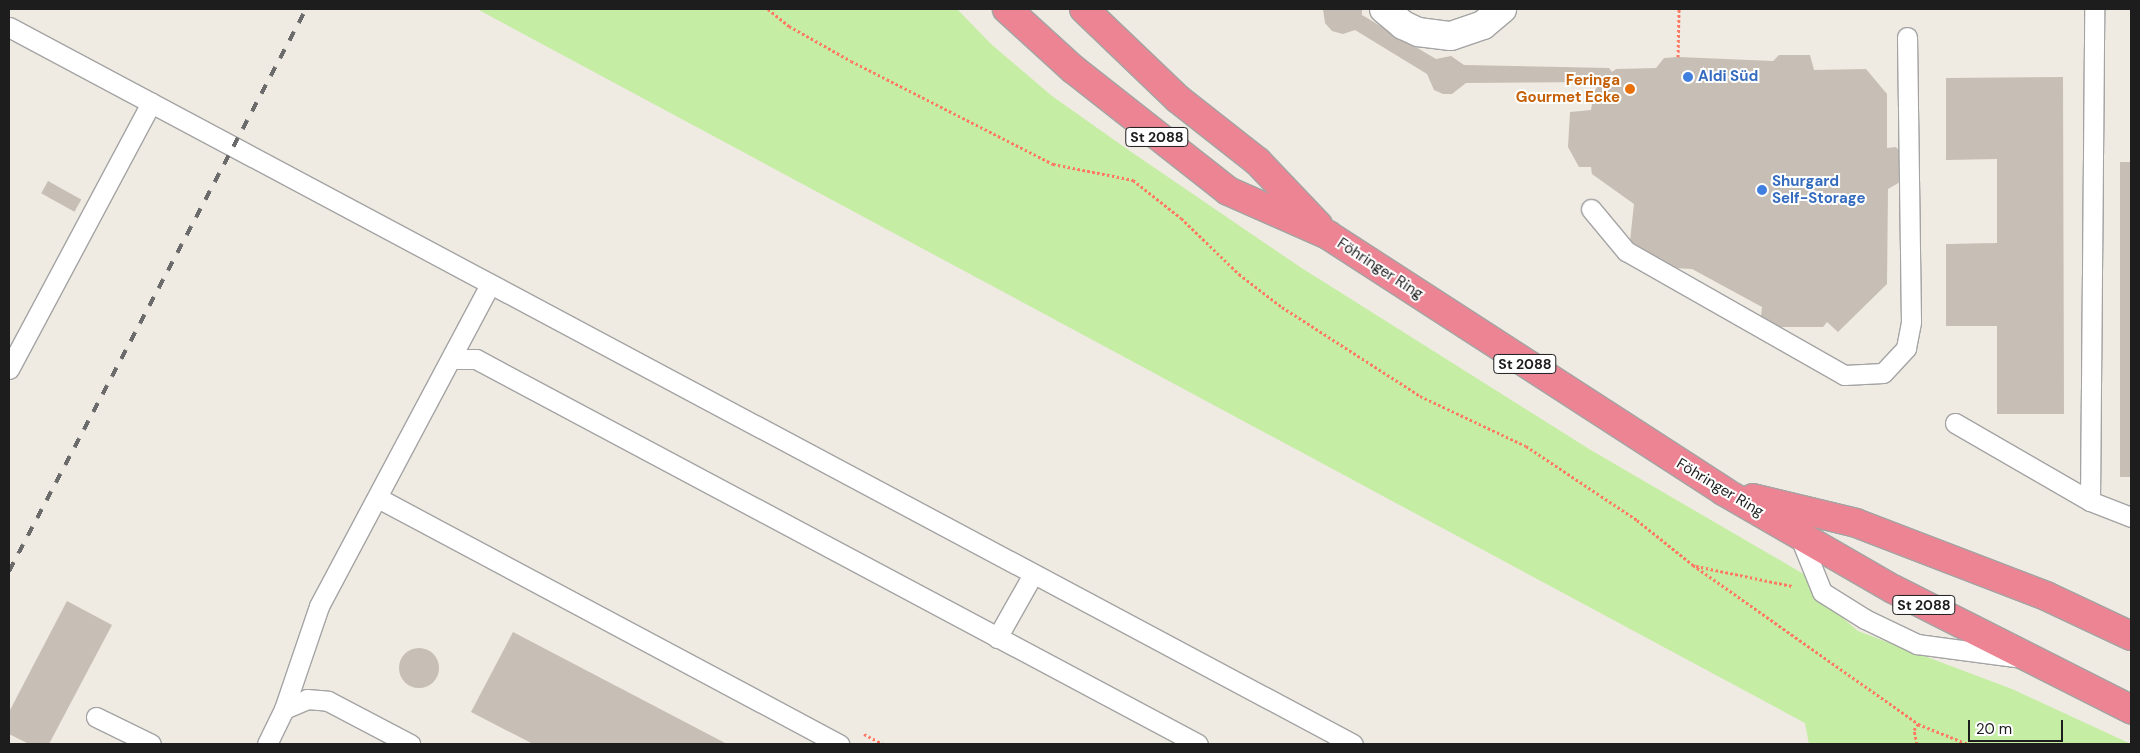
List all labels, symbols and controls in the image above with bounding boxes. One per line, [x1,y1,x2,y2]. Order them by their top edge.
place label: Aldi Süd [1698,68,1758,86]
place label: Feringa Gourmet Ecke [1516,71,1620,106]
marker: Aldi Süd [1682,71,1694,83]
marker: Feringa Gourmet Ecke [1624,83,1636,95]
road number: St 2088 [1124,125,1190,148]
place label: Shurgard Self-Storage [1772,172,1865,207]
marker: Shurgard Self-Storage [1756,184,1768,196]
street label: Föhringer Ring [1334,235,1426,303]
road number: St 2088 [1492,352,1558,376]
street label: Föhringer Ring [1673,455,1767,521]
road number: St 2088 [1892,594,1956,616]
scale bar [1970,710,2065,742]
text: 20 m [1976,719,2012,739]

